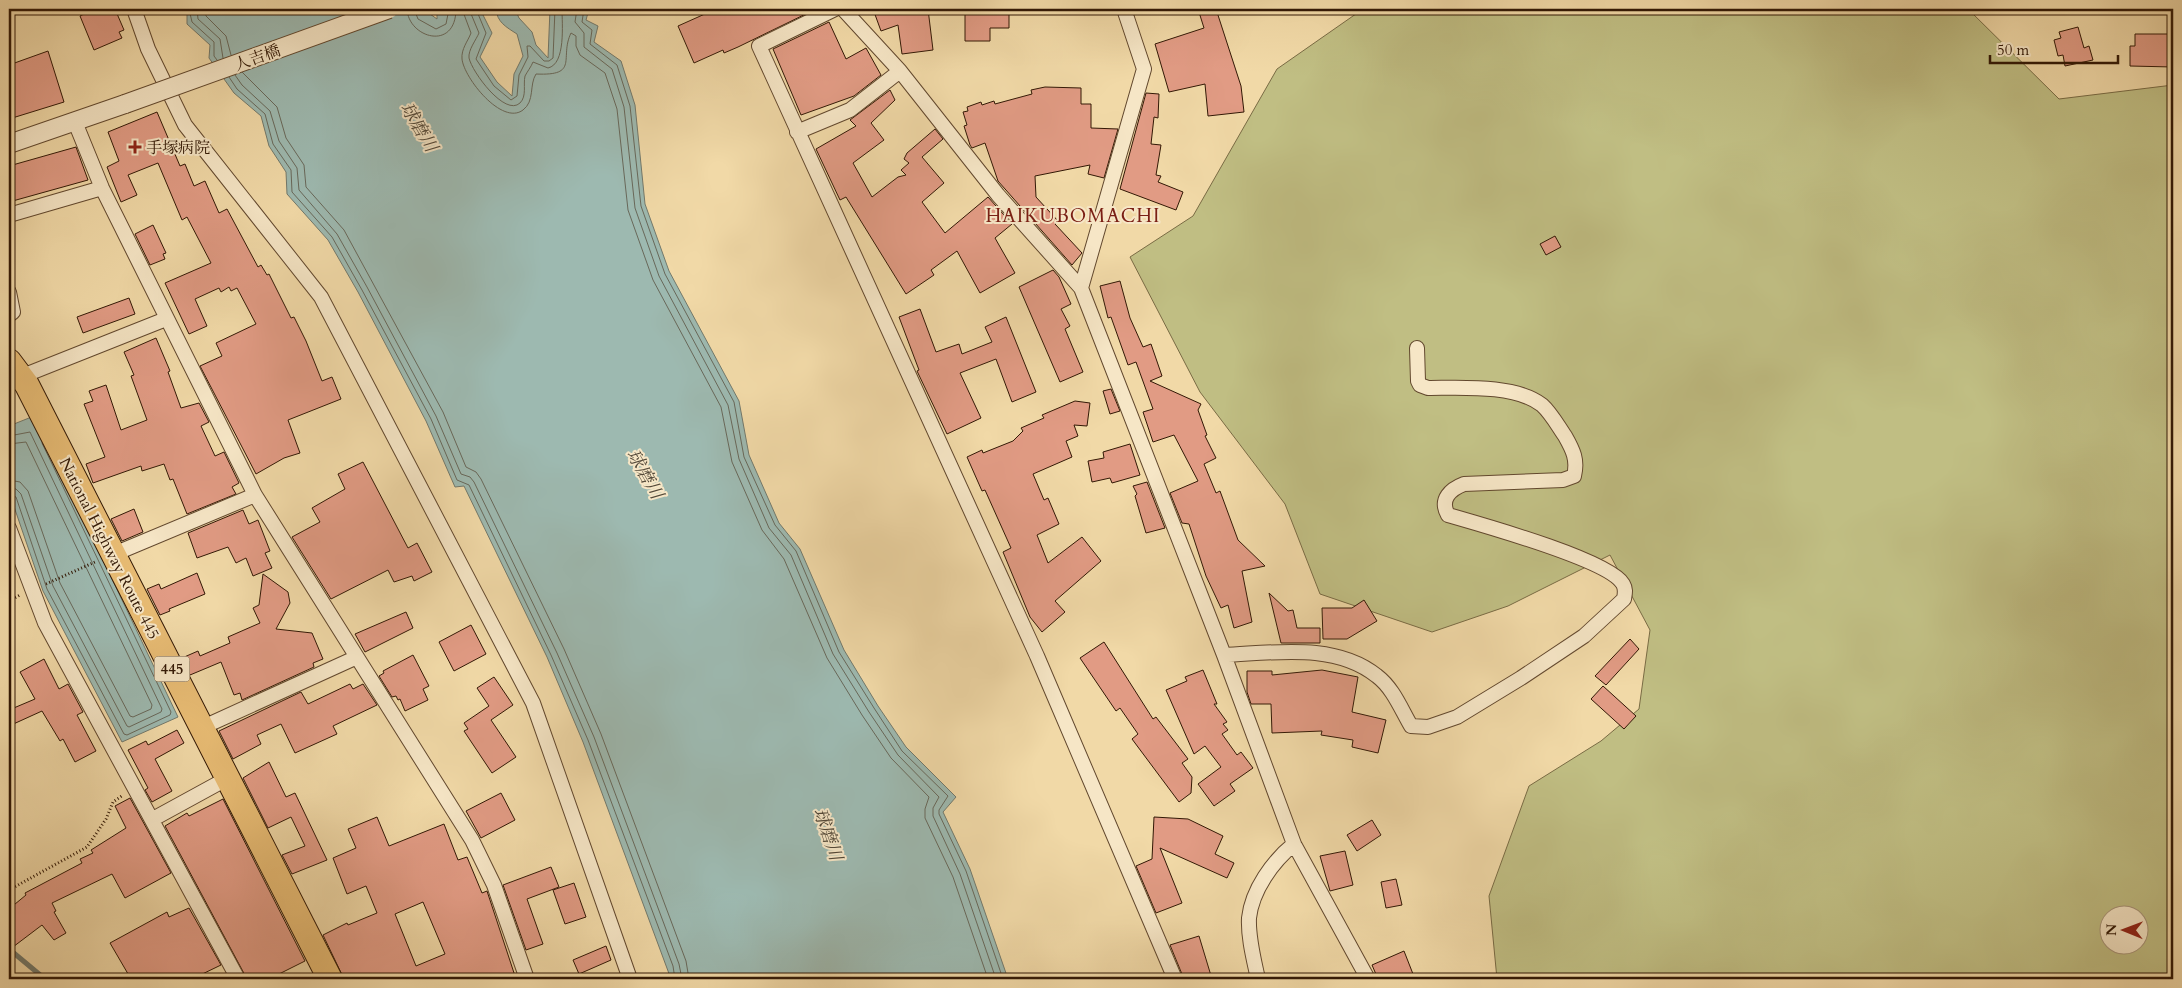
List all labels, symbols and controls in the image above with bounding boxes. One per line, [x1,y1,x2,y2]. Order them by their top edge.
scale bar [1990,32,2117,64]
street label: 人吉橋 [231,39,284,76]
text: 50 m [1997,40,2029,60]
water label: 球磨川 [394,98,444,159]
place label: 手塚病院 [146,137,210,159]
marker: 手塚病院 [128,140,142,154]
district label: HAIKUBOMACHI [985,203,1161,229]
water label: 球磨川 [620,445,670,506]
street label: National Highway Route 445 [54,454,165,643]
road number: 445 [154,656,190,682]
water label: 球磨川 [807,805,849,866]
north arrow [2100,906,2150,956]
text: N [2102,924,2121,936]

